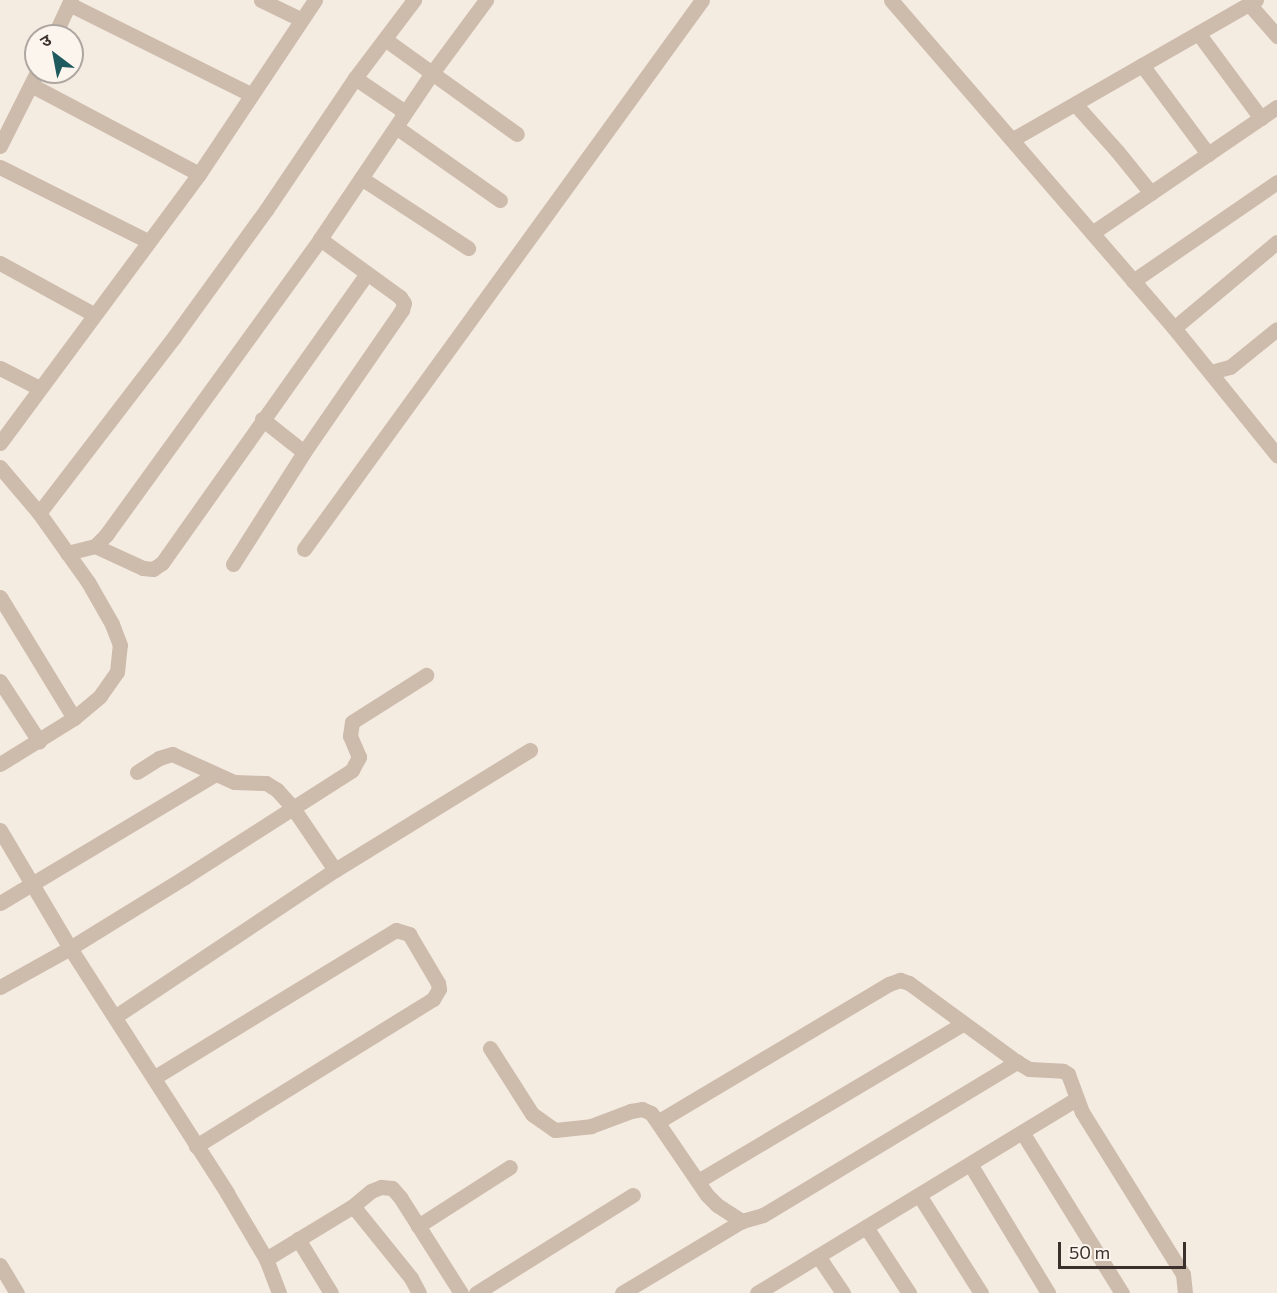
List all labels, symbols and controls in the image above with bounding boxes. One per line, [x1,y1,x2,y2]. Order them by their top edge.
north arrow [24,24,84,84]
text: उ [36,29,54,51]
scale bar [1061,1230,1188,1268]
text: 50 m [1069,1241,1110,1263]

